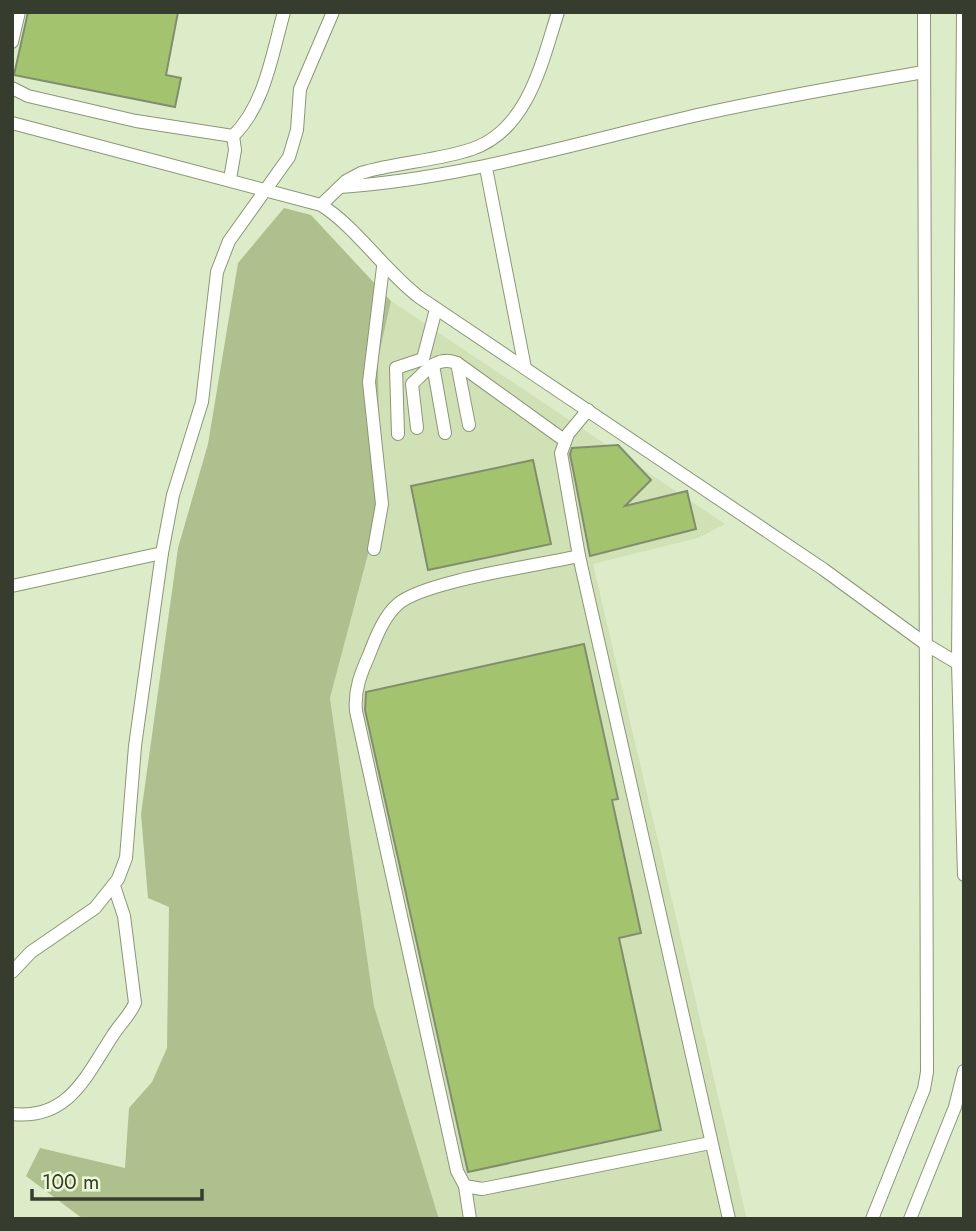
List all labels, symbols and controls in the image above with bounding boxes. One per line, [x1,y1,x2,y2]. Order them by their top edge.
scale bar [32,1158,201,1202]
text: 100 m [42,1167,99,1197]

